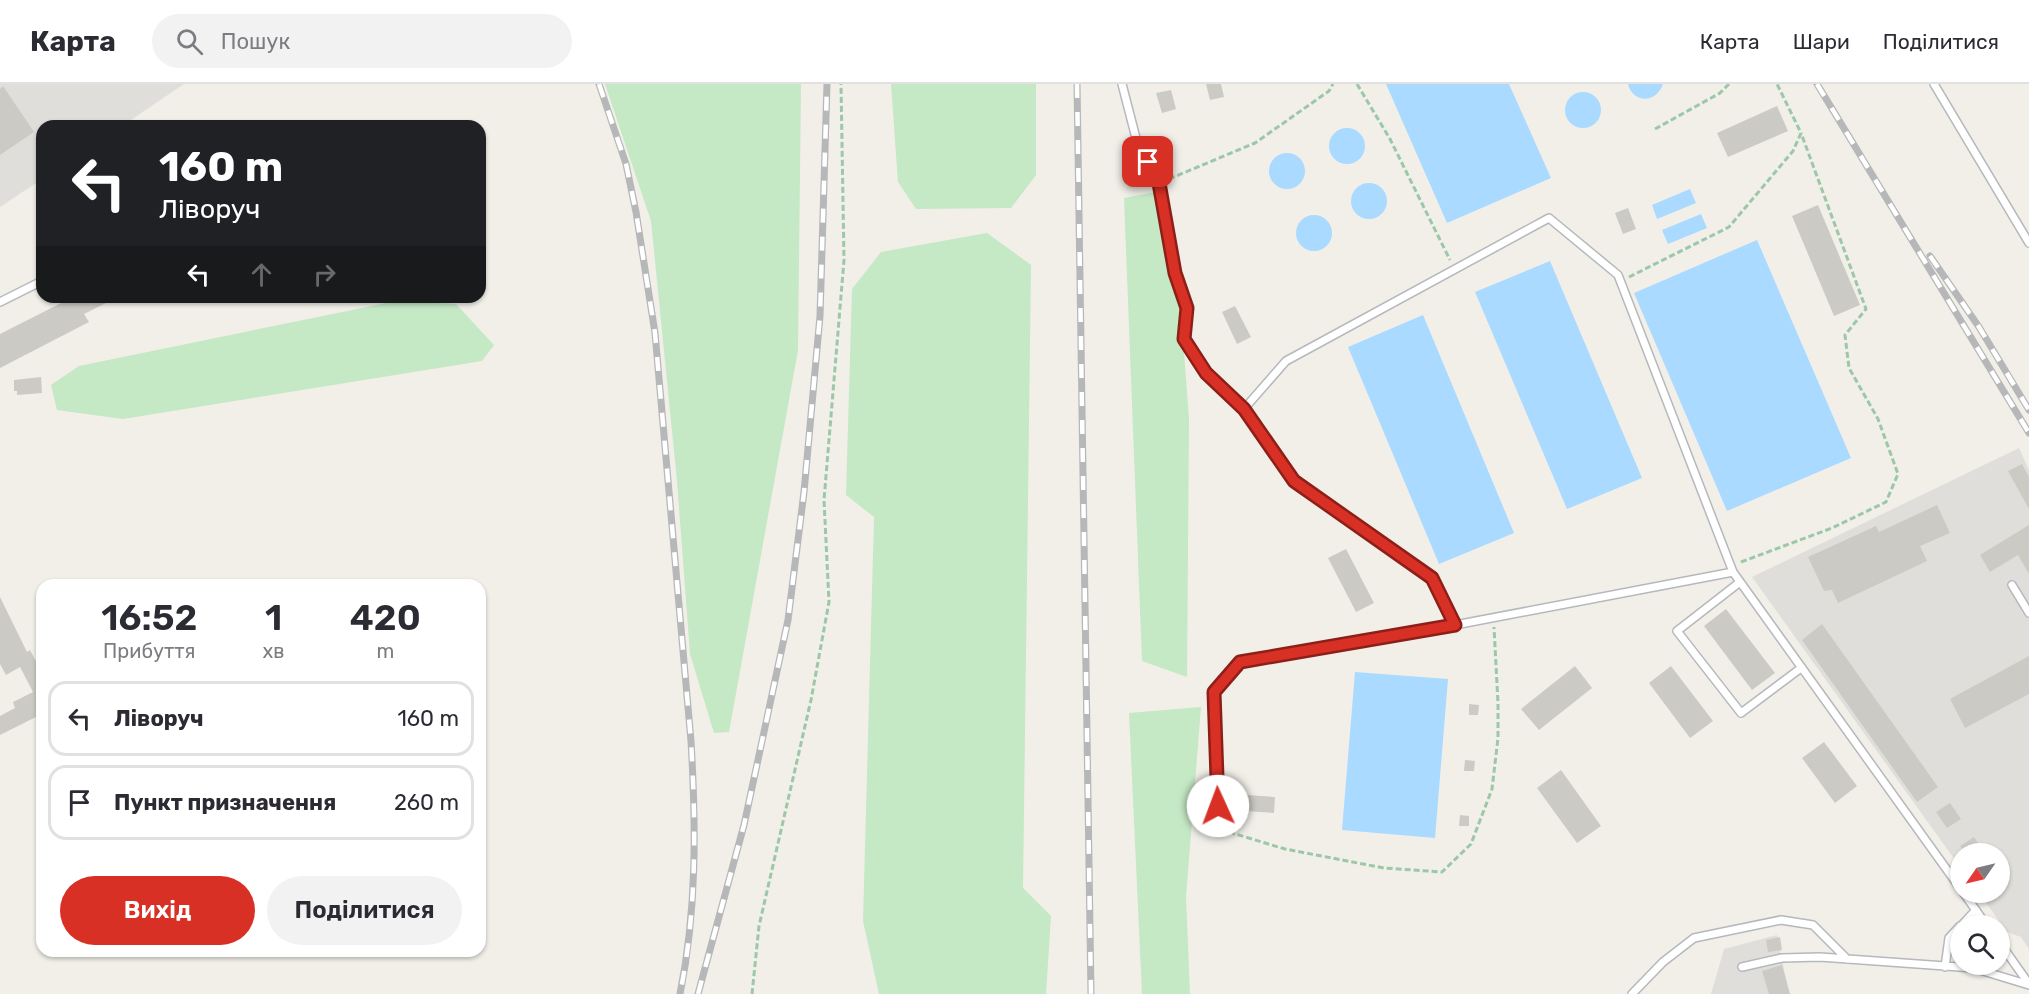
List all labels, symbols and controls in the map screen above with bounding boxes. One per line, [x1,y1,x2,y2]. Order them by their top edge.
search box [152,14,572,68]
text: Карта [30,25,116,58]
icon: search [173,25,206,58]
text: Пошук [221,28,290,55]
text: Карта [1700,29,1760,54]
text: Шари [1793,29,1850,54]
text: Поділитися [1883,29,1999,54]
pin [1122,136,1173,187]
text: 160 m [159,142,283,192]
icon: left [60,144,138,222]
icon: arrive [1131,145,1164,178]
text: Ліворуч [159,193,260,225]
icon: left [182,258,215,291]
icon: ahead [245,258,278,291]
icon: right [308,258,341,291]
text: 16:52 [101,596,197,639]
text: 1 [265,596,282,639]
text: 420 [350,596,421,639]
text: Прибуття [103,639,195,663]
text: хв [263,639,285,663]
text: m [376,639,394,663]
icon: left [63,702,96,735]
text: Ліворуч [114,705,204,732]
text: 160 m [397,705,459,732]
position arrow [1186,774,1250,838]
icon: arrive [63,786,96,819]
text: Пункт призначення [114,789,336,816]
text: 260 m [394,789,459,816]
north arrow [1950,843,2010,903]
map controls [1950,843,2010,975]
button: Вихід [60,876,255,945]
button: Поділитися [267,876,462,945]
button: search [1950,915,2010,975]

